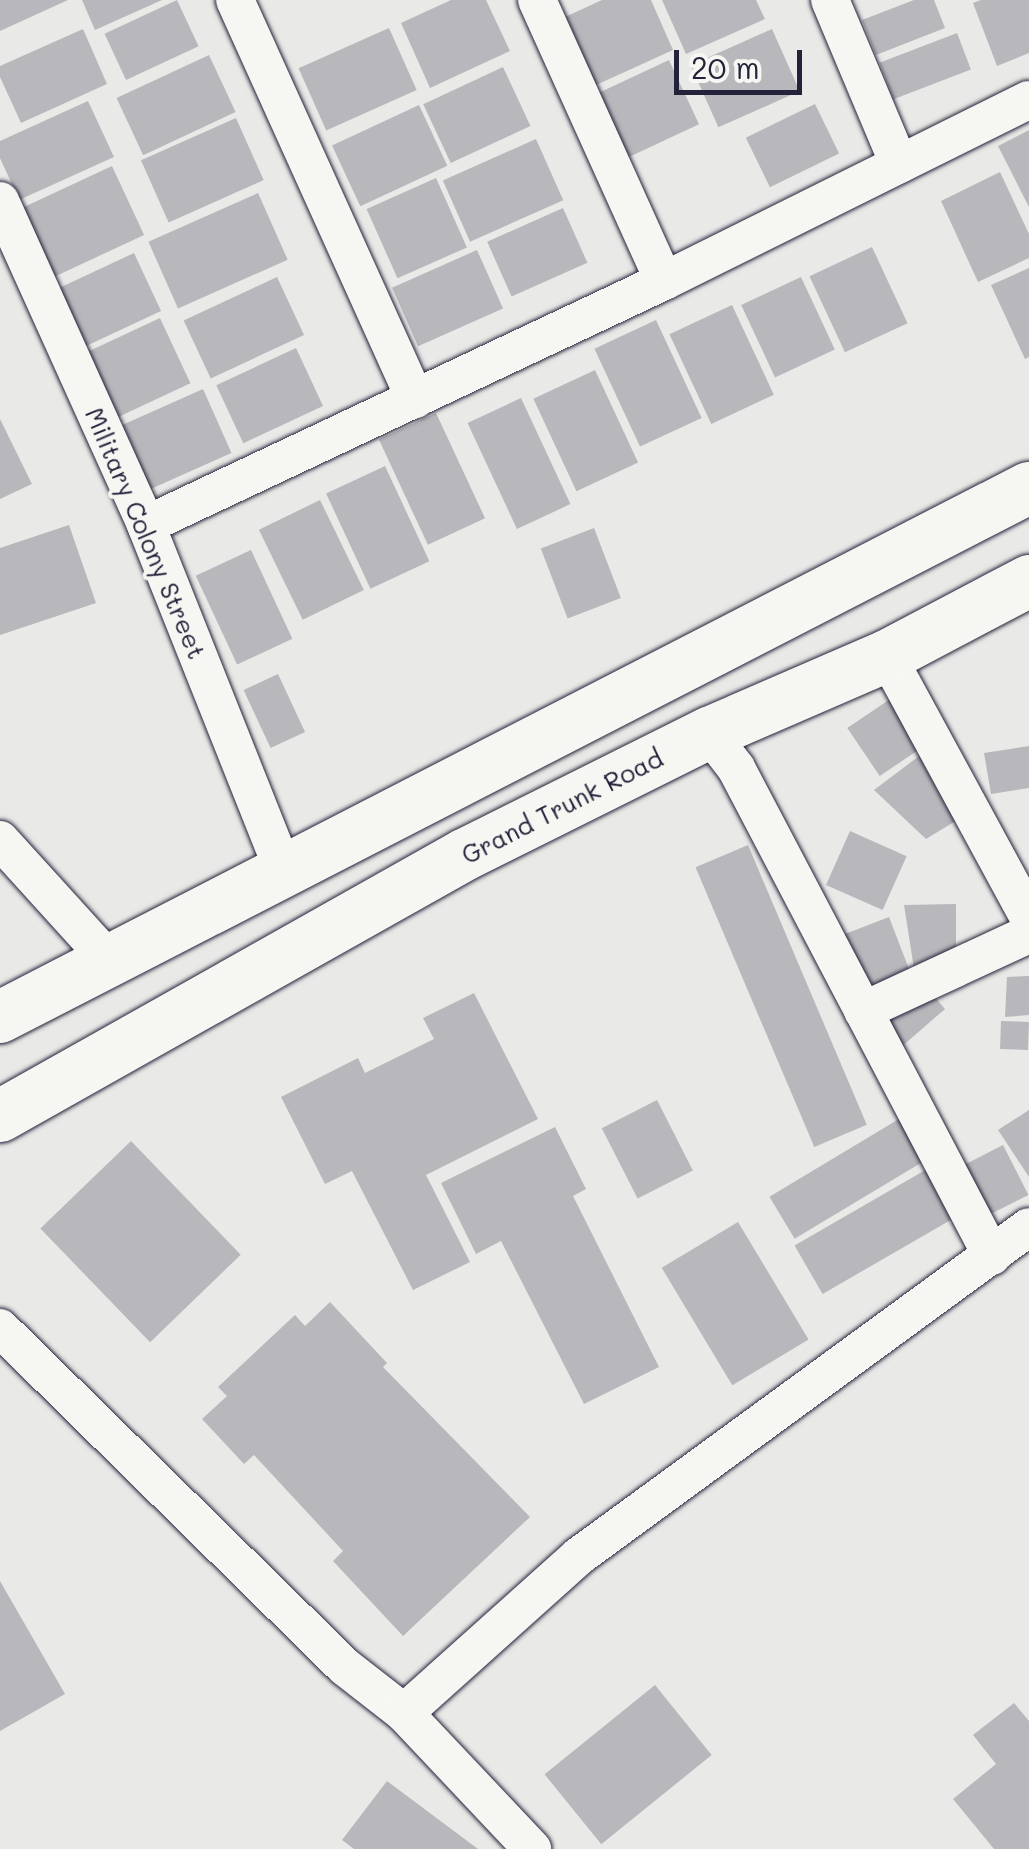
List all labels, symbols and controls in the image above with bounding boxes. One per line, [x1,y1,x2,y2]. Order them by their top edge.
scale bar [679,30,806,92]
text: 20 m [691,47,760,87]
street label: Military Colony Street [79,403,213,663]
street label: Grand Trunk Road [456,742,668,870]

